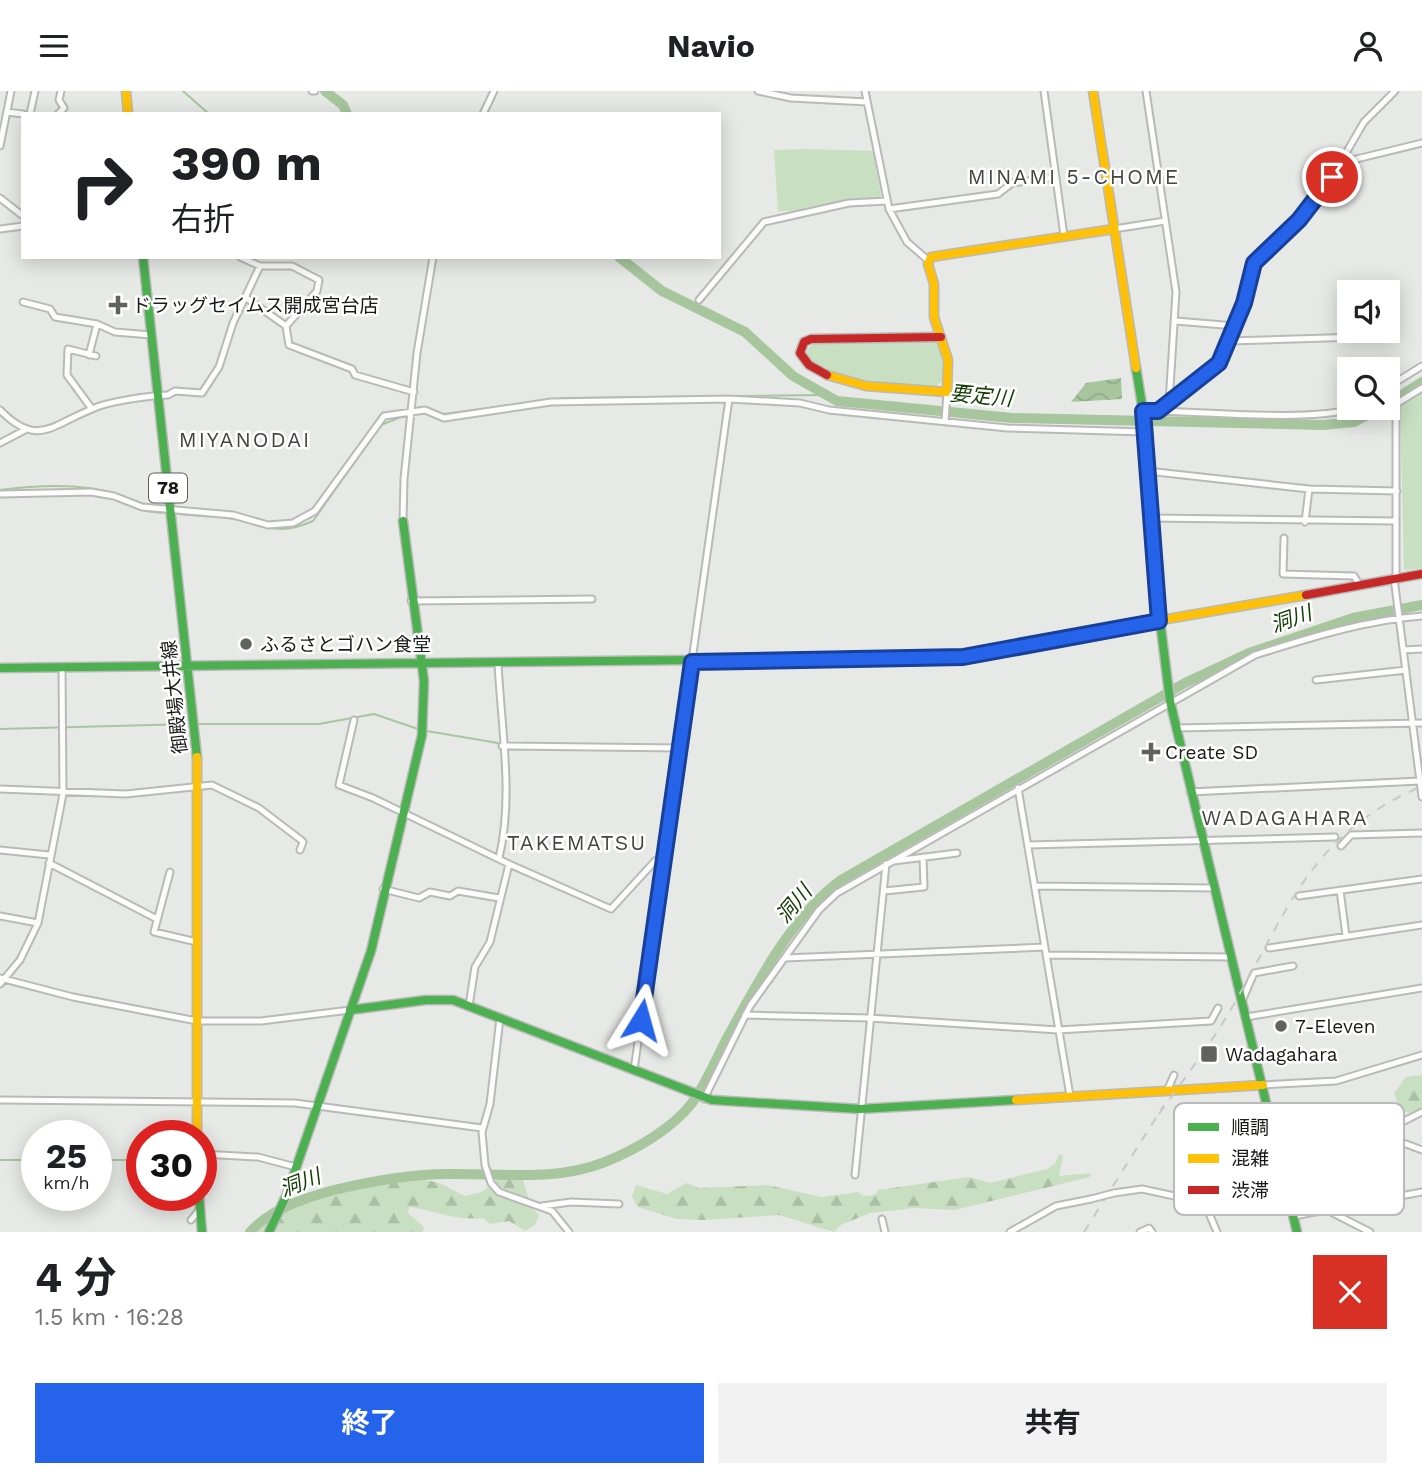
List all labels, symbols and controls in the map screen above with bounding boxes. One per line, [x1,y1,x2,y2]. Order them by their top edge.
icon: menu [35,27,73,65]
text: Navio [667,27,755,65]
icon: person [1349,27,1387,65]
text: 390 m [171,134,322,192]
icon: right [56,140,147,231]
pin [1302,147,1362,207]
icon: arrive [1313,158,1351,196]
district label: MINAMI 5-CHOME [968,164,1180,189]
text: 右折 [171,200,235,238]
map controls [1337,280,1400,420]
button: sound [1337,280,1400,343]
place label: ドラッグセイムス開成宮台店 [132,294,379,317]
marker: ドラッグセイムス開成宮台店 [110,297,126,313]
button: search [1337,357,1400,420]
water label: 要定川 [949,380,1016,411]
district label: MIYANODAI [179,427,311,452]
road number: 78 [149,473,187,503]
water label: 洞川 [1267,599,1317,637]
place label: ふるさとゴハン食堂 [260,633,431,656]
marker: ふるさとゴハン食堂 [238,636,254,652]
street label: 御殿場大井線 [157,639,192,755]
place label: Create SD [1165,741,1258,764]
marker: Create SD [1143,744,1159,760]
district label: WADAGAHARA [1201,805,1369,830]
district label: TAKEMATSU [507,830,647,855]
water label: 洞川 [771,878,818,928]
position arrow [604,983,678,1057]
place label: 7-Eleven [1295,1015,1376,1038]
marker: 7-Eleven [1273,1018,1289,1034]
place label: Wadagahara [1225,1043,1338,1066]
marker: Wadagahara [1199,1044,1219,1064]
legend [1174,1103,1404,1215]
text: 順調 [1231,1116,1269,1139]
speed limit sign: 30 [126,1120,217,1211]
text: 25 [46,1135,87,1177]
text: 混雑 [1231,1147,1269,1170]
water label: 洞川 [276,1163,326,1202]
text: km/h [43,1172,90,1193]
text: 渋滞 [1231,1179,1269,1202]
text: 4 分 [35,1253,116,1302]
button: close [1313,1255,1387,1329]
text: 1.5 km · 16:28 [35,1304,184,1331]
button: 終了 [35,1383,704,1463]
button: 共有 [718,1383,1387,1463]

